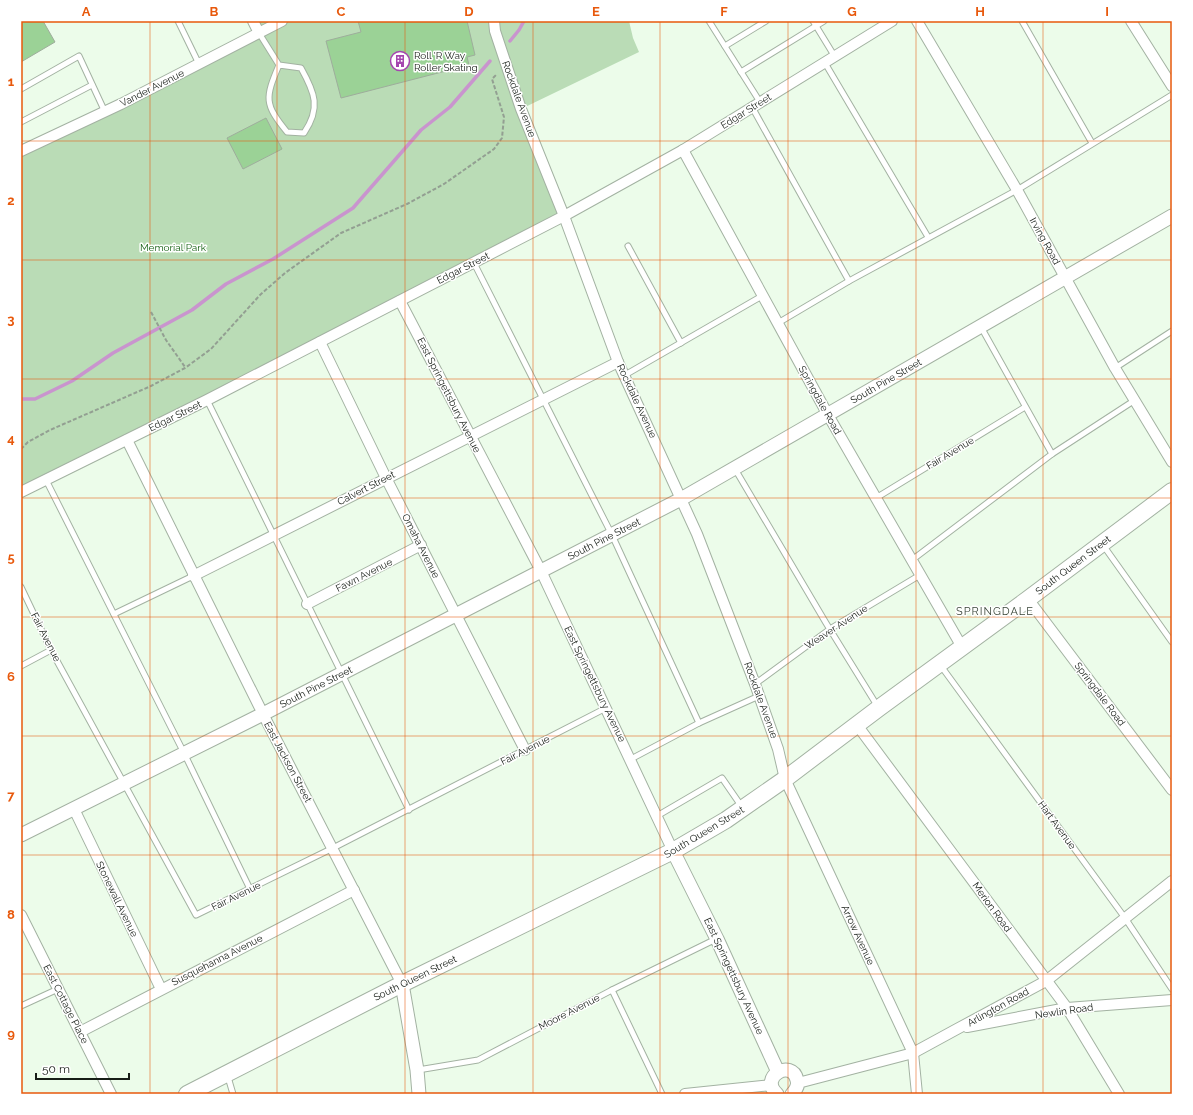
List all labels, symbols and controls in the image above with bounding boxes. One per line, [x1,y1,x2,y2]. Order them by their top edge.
text: A [82,4,91,19]
text: B [210,4,219,19]
text: C [337,4,346,19]
text: D [464,4,474,19]
text: E [592,4,600,19]
text: F [720,4,728,19]
text: G [847,4,857,19]
text: H [975,4,985,19]
text: I [1105,4,1109,19]
building icon: Roll 'R Way Roller Skating [389,50,411,72]
place label: Roll 'R Way Roller Skating [414,50,478,73]
street label: Rockdale Avenue [500,59,538,139]
street label: Vander Avenue [118,67,186,109]
text: 1 [8,74,15,89]
street label: Edgar Street [719,91,774,131]
text: 2 [7,193,15,208]
street label: Irving Road [1028,216,1062,266]
park label: Memorial Park [140,242,207,253]
street label: Edgar Street [435,250,492,286]
text: 3 [7,312,15,327]
street label: East Springettsbury Avenue [415,336,483,454]
street label: South Pine Street [849,356,924,406]
street label: Rockdale Avenue [615,362,659,440]
street label: Springdale Road [797,364,843,436]
street label: Edgar Street [147,398,204,434]
text: 4 [7,431,15,446]
street label: Fair Avenue [924,434,976,471]
street label: Calvert Street [335,469,397,507]
street label: Omaha Avenue [400,512,442,580]
street label: South Pine Street [566,516,643,562]
street label: South Queen Street [1033,533,1113,597]
text: 5 [7,550,15,565]
street label: Fawn Avenue [334,556,394,594]
street label: Weaver Avenue [803,603,870,651]
district label: SPRINGDALE [956,605,1034,618]
street label: Fair Avenue [29,611,63,663]
street label: East Springettsbury Avenue [562,624,628,744]
street label: Rockdale Avenue [742,660,780,740]
street label: Springdale Road [1073,660,1127,728]
street label: South Pine Street [278,664,355,710]
text: 6 [7,669,15,684]
street label: East Jackson Street [262,720,314,805]
street label: Fair Avenue [499,733,551,767]
text: 7 [7,788,15,803]
street label: Hart Avenue [1036,799,1078,851]
street label: South Queen Street [662,804,746,860]
street label: Stonewall Avenue [94,859,140,939]
street label: Fair Avenue [210,879,263,913]
street label: Merion Road [970,880,1014,934]
street label: Arrow Avenue [839,903,877,967]
text: 8 [7,907,15,922]
street label: East Springettsbury Avenue [702,916,766,1036]
street label: Susquehanna Avenue [170,932,264,988]
street label: South Queen Street [372,953,459,1003]
street label: East Cottage Place [41,963,91,1046]
street label: Arlington Road [965,986,1031,1028]
street label: Moore Avenue [537,992,602,1032]
street label: Newlin Road [1034,1001,1094,1021]
text: 9 [7,1026,15,1041]
scale bar [36,1055,129,1081]
text: 50 m [42,1062,70,1076]

